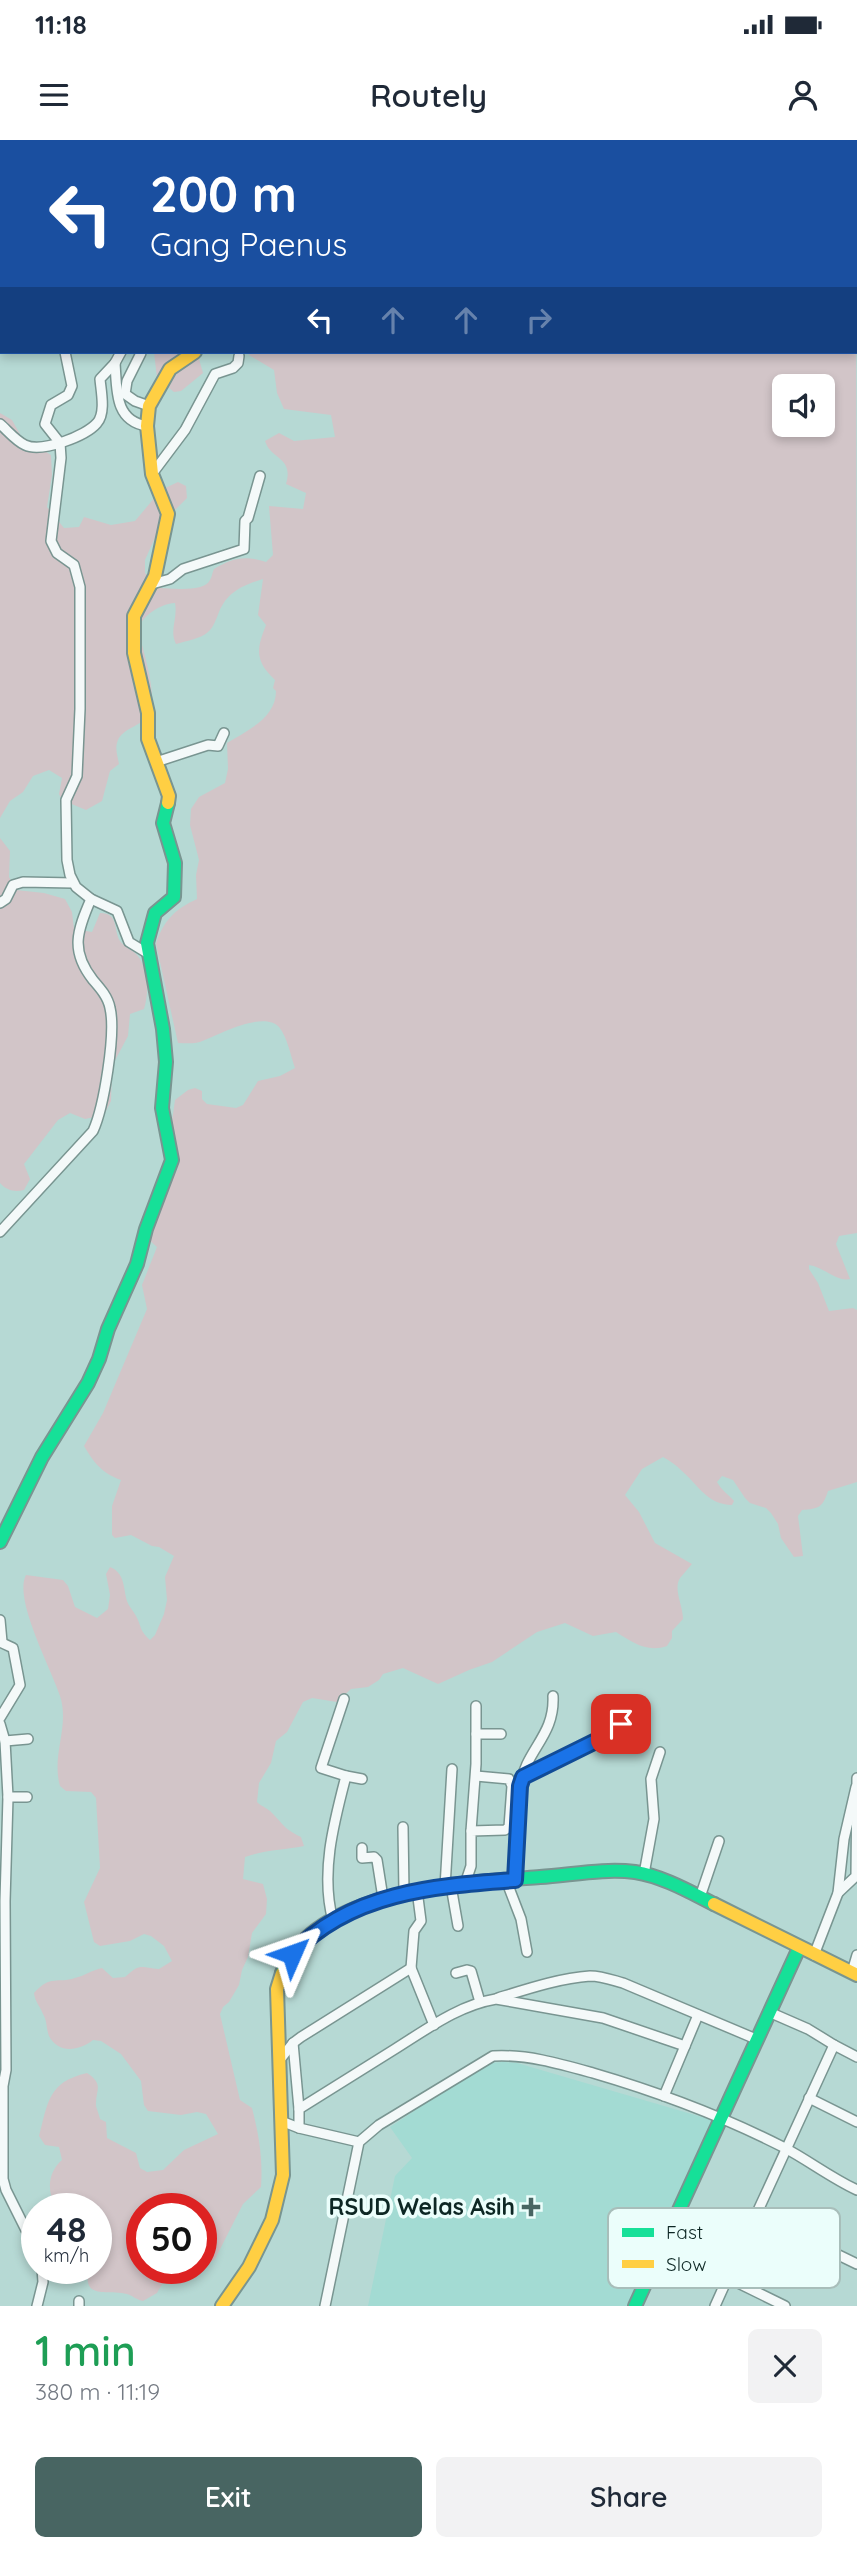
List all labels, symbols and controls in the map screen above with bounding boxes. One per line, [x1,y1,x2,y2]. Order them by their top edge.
text: 11:18 [35,8,87,41]
text: Routely [370,75,487,115]
icon: menu [35,76,73,114]
icon: person [784,76,822,114]
text: 200 m [150,163,297,224]
icon: left [35,168,126,259]
text: Gang Paenus [150,224,347,264]
icon: left [301,301,339,339]
icon: ahead [374,301,412,339]
icon: ahead [447,301,485,339]
icon: right [520,301,558,339]
map controls [772,374,835,437]
button: sound [772,374,835,437]
pin [591,1694,651,1754]
icon: arrive [602,1705,640,1743]
position arrow [255,1917,329,1991]
place label: RSUD Welas Asih [329,2192,515,2221]
speed limit sign: 50 [126,2193,217,2284]
marker: RSUD Welas Asih [521,2197,541,2217]
text: 48 [47,2207,86,2251]
legend [608,2208,840,2288]
text: Fast [666,2220,703,2244]
text: km/h [44,2244,89,2267]
text: Slow [666,2252,707,2276]
text: 1 min [35,2324,136,2377]
button: close [748,2329,822,2403]
text: 380 m · 11:19 [35,2377,160,2406]
button: Exit [35,2457,422,2537]
button: Share [436,2457,822,2537]

